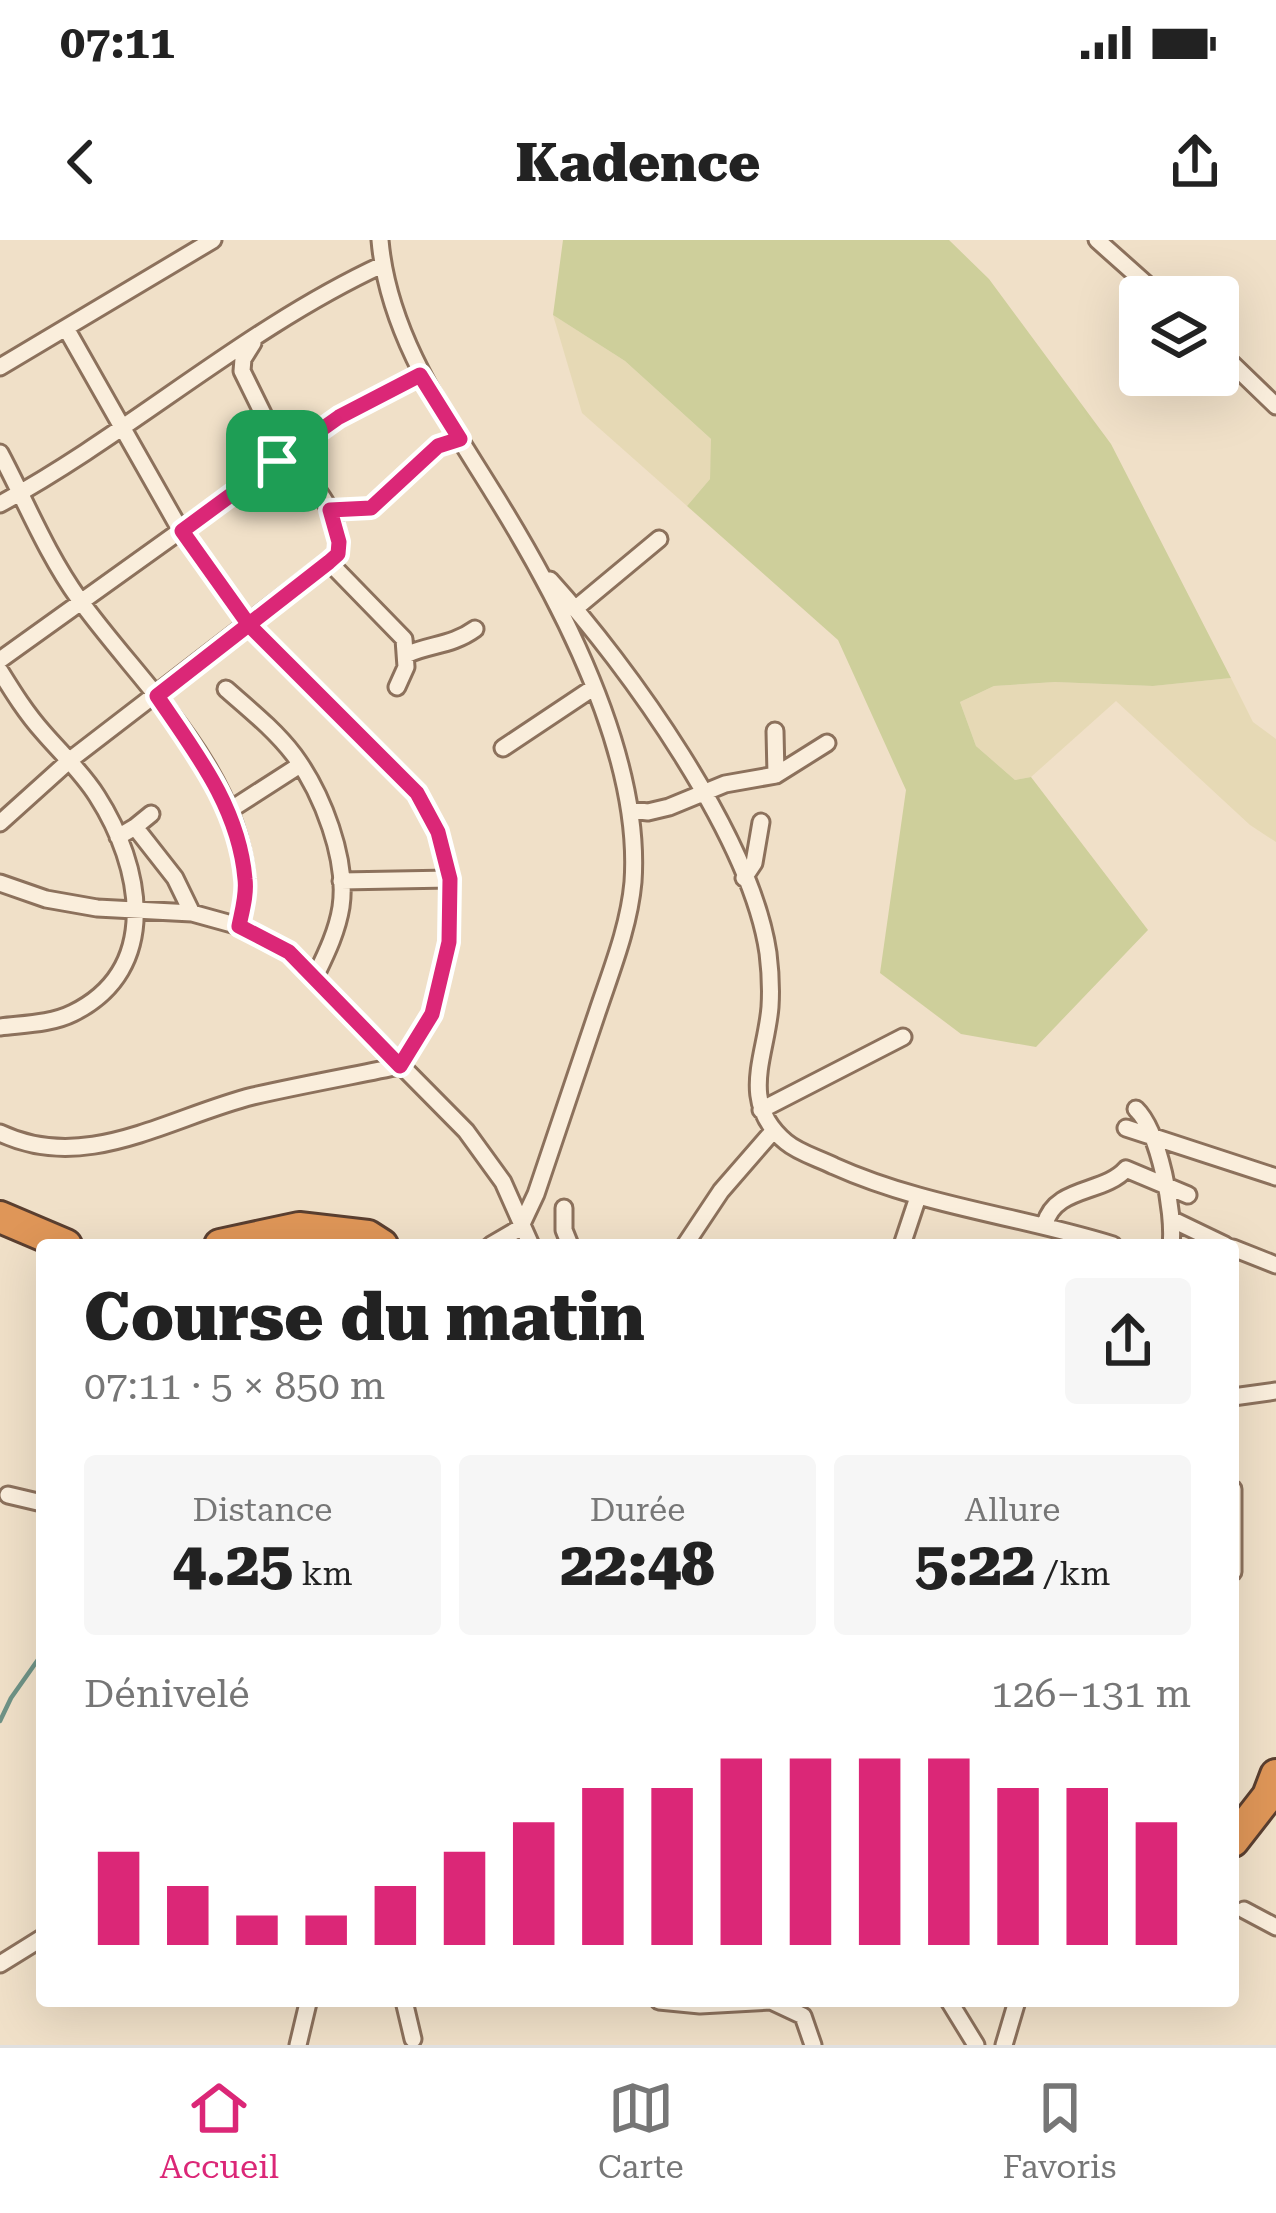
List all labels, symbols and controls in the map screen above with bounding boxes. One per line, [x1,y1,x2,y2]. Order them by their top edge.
text: 07:11 [60,16,175,69]
icon: back [48,129,114,195]
icon: share [1162,129,1228,195]
text: Kadence [515,131,761,194]
map controls [1119,276,1239,396]
button: layers [1119,276,1239,396]
pin [226,410,328,512]
icon: arrive [244,428,310,494]
button: share [1065,1278,1191,1404]
text: Course du matin [84,1279,645,1356]
text: 07:11 · 5 × 850 m [84,1363,385,1409]
text: Distance [193,1490,332,1529]
text: Durée [590,1490,685,1529]
text: Allure [965,1490,1060,1529]
text: 4.25 [172,1529,293,1600]
text: 22:48 [560,1529,715,1600]
text: 5:22 [915,1529,1035,1600]
text: km [293,1554,353,1593]
text: /km [1035,1554,1110,1593]
text: Dénivelé [84,1671,250,1717]
text: 126–131 m [991,1671,1191,1717]
tab: Accueil [160,2075,279,2186]
tab: Carte [598,2075,684,2186]
tab: Favoris [1003,2075,1116,2186]

